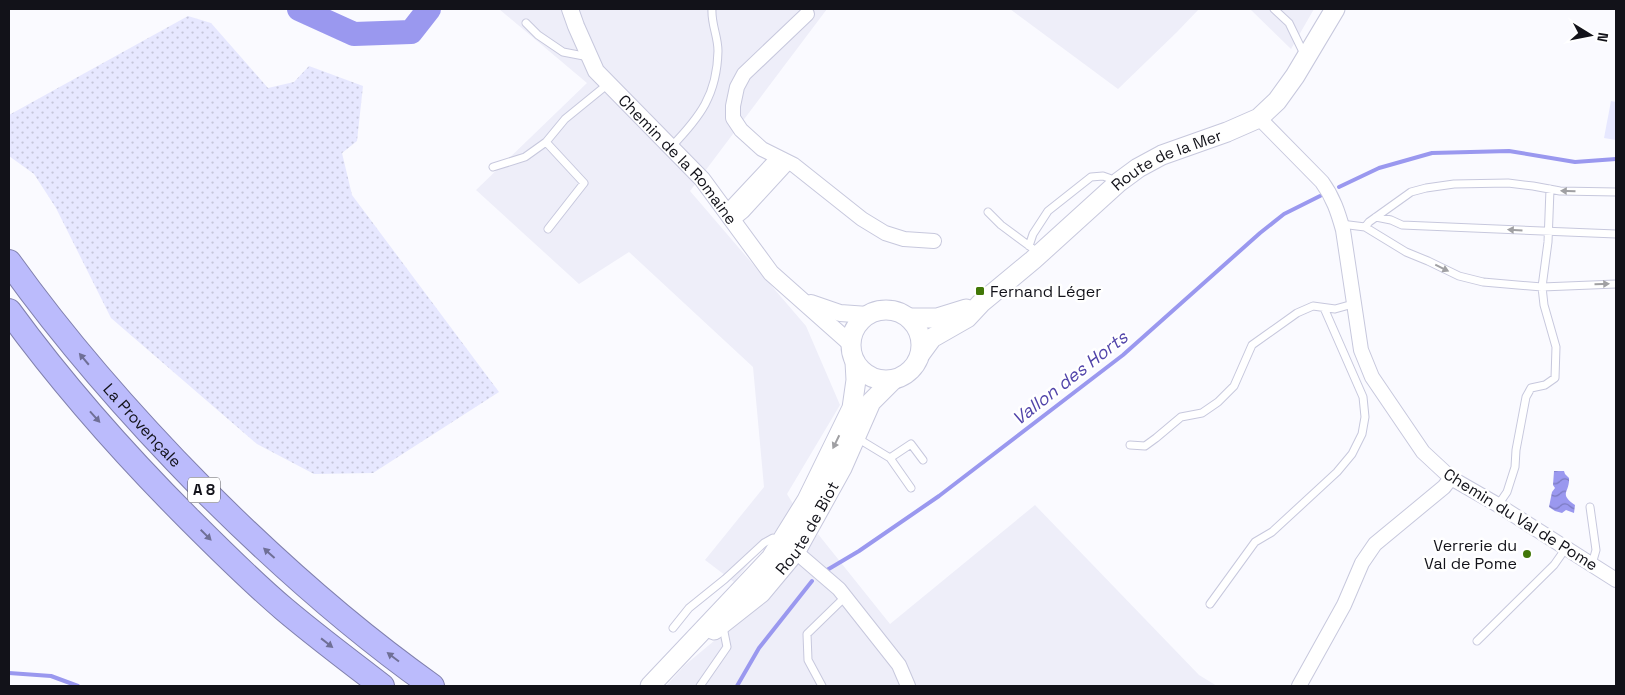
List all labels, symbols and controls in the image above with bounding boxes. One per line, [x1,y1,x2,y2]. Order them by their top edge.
north arrow [1565,10,1615,60]
text: N [1593,31,1612,43]
street label: Chemin de la Romaine [614,90,742,229]
street label: Route de la Mer [1107,125,1225,195]
one-way arrow [1559,187,1575,195]
one-way arrow [1507,226,1523,234]
one-way arrow [1435,264,1449,272]
one-way arrow [1594,280,1610,288]
place label: Fernand Léger [990,281,1101,302]
marker: Fernand Léger [974,285,986,297]
water label: Vallon des Horts [1007,325,1132,430]
one-way arrow [79,353,90,366]
street label: La Provençale [99,379,186,472]
one-way arrow [89,410,100,423]
one-way arrow [832,435,840,449]
street label: Chemin du Val de Pome [1440,463,1602,576]
road number: A 8 [188,478,220,502]
street label: Route de Biot [771,478,844,579]
one-way arrow [199,529,211,541]
place label: Verrerie du Val de Pome [1424,535,1517,574]
one-way arrow [264,547,276,559]
marker: Verrerie du Val de Pome [1521,548,1533,560]
one-way arrow [320,638,333,649]
one-way arrow [386,652,400,662]

